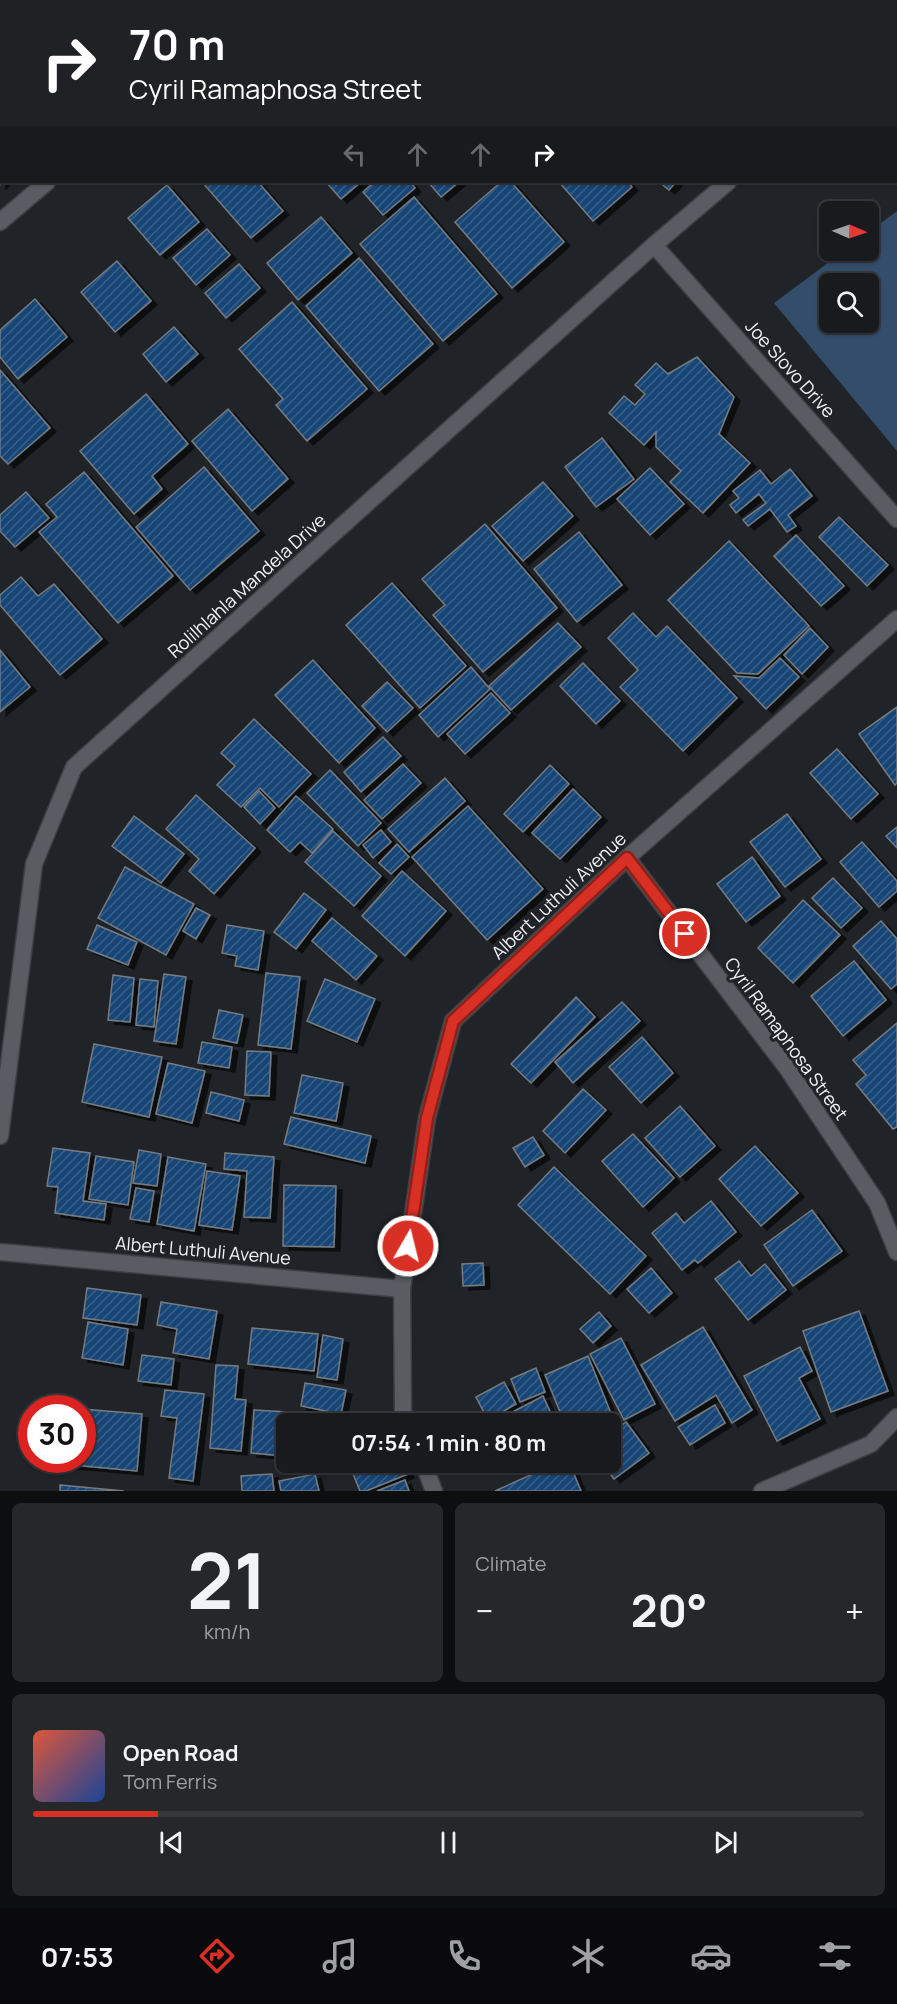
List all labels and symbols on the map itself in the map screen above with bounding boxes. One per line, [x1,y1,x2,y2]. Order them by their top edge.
north arrow [819,201,879,261]
street label: Joe Slovo Drive [740,314,841,422]
street label: Rolilhlahla Mandela Drive [162,508,330,663]
street label: Albert Luthuli Avenue [486,826,631,964]
pin [659,908,710,959]
street label: Cyril Ramaphosa Street [720,952,854,1124]
position arrow [376,1214,440,1278]
street label: Albert Luthuli Avenue [114,1230,292,1270]
speed limit sign: 30 [18,1395,96,1473]

